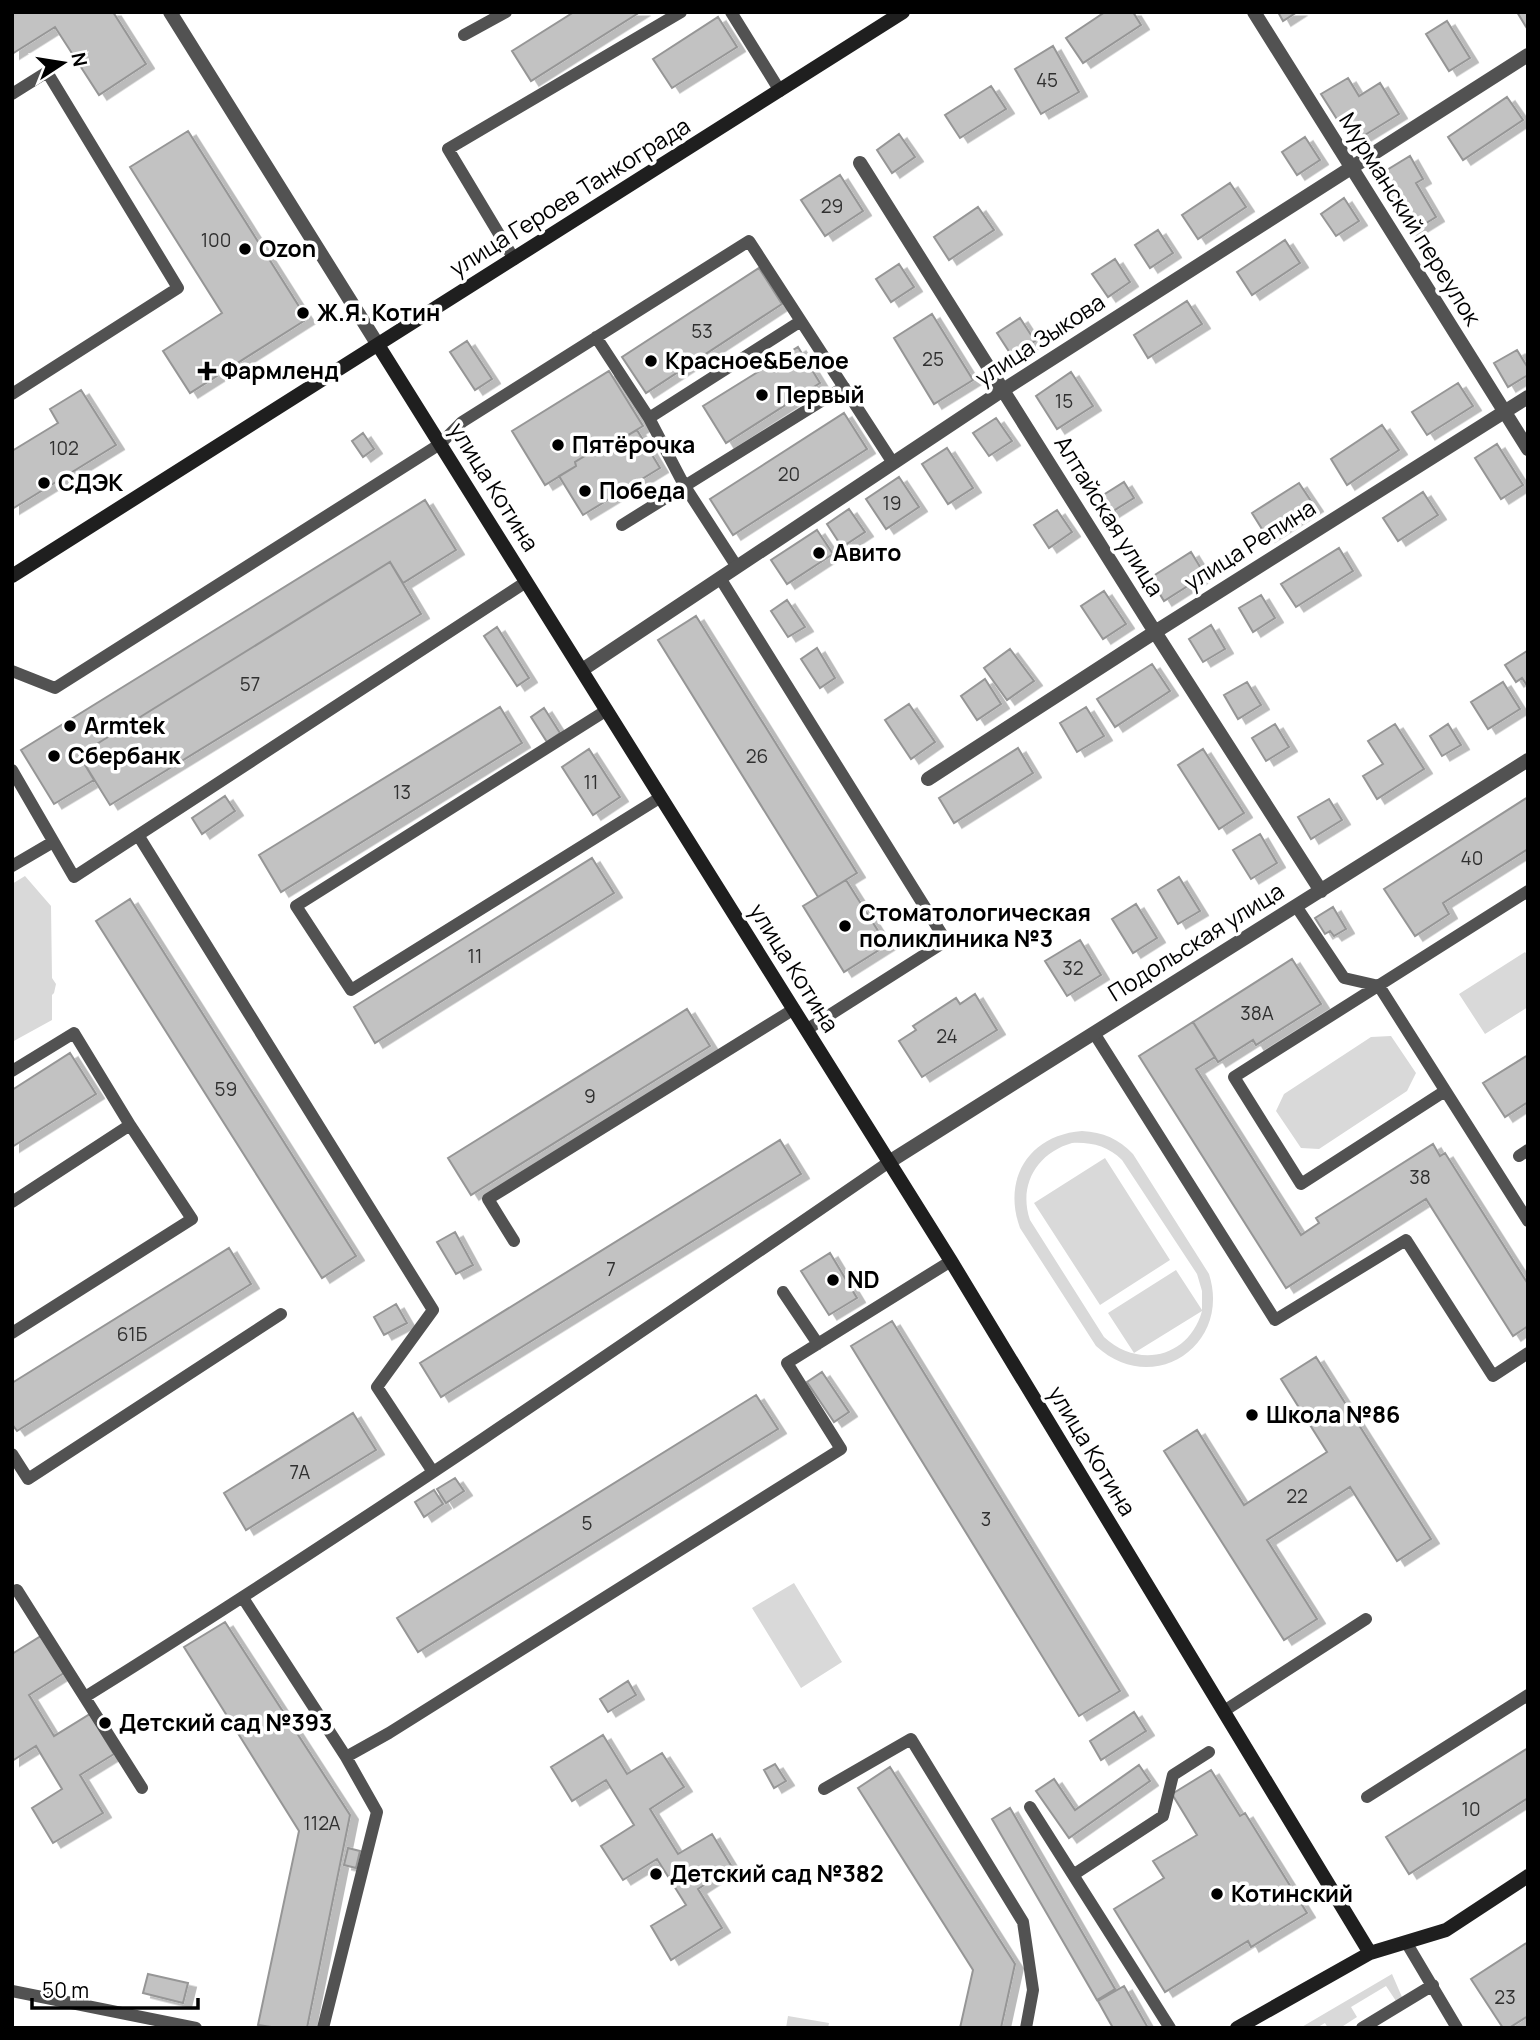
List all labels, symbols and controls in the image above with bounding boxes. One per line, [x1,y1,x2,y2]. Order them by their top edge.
north arrow [28,28,98,98]
text: N [65,50,94,69]
house number: 45 [1036,67,1058,93]
street label: Мурманский переулок [1332,106,1490,332]
street label: улица Героев Танкограда [443,109,696,283]
house number: 29 [821,193,843,219]
house number: 100 [201,227,231,253]
place label: Ozon [259,232,316,264]
marker: Ozon [237,241,253,257]
street label: улица Зыкова [968,285,1110,393]
place label: Ж.Я. Котин [317,296,440,328]
marker: Ж.Я. Котин [295,305,311,321]
house number: 53 [691,318,713,344]
place label: Красное&Белое [665,344,849,376]
house number: 25 [922,346,944,372]
marker: Красное&Белое [643,353,659,369]
place label: Фармленд [221,354,339,386]
marker: Фармленд [199,363,215,379]
place label: Первый [776,378,865,410]
marker: Первый [754,387,770,403]
house number: 15 [1055,388,1073,414]
street label: улица Котина [442,416,547,557]
place label: Пятёрочка [572,428,695,460]
street label: Алтайская улица [1048,429,1172,602]
house number: 102 [49,435,79,461]
marker: Пятёрочка [550,437,566,453]
house number: 20 [778,461,800,487]
place label: СДЭК [58,466,123,498]
place label: Победа [599,474,685,506]
marker: СДЭК [36,475,52,491]
marker: Победа [577,483,593,499]
house number: 19 [882,490,902,516]
street label: улица Репина [1178,491,1321,597]
place label: Авито [833,536,901,568]
marker: Авито [811,545,827,561]
house number: 57 [240,671,260,697]
place label: Armtek [84,709,165,741]
marker: Armtek [62,718,78,734]
place label: Сбербанк [68,739,181,771]
house number: 26 [746,743,768,769]
marker: Сбербанк [46,748,62,764]
house number: 11 [584,769,598,795]
house number: 13 [393,779,411,805]
house number: 40 [1461,845,1483,871]
street label: Подольская улица [1102,874,1289,1008]
place label: Стоматологическая поликлиника №3 [859,896,1091,954]
street label: улица Котина [742,897,847,1038]
marker: Стоматологическая поликлиника №3 [837,918,853,934]
house number: 11 [468,943,482,969]
house number: 32 [1062,955,1084,981]
house number: 38А [1240,1000,1274,1026]
house number: 24 [936,1023,958,1049]
house number: 59 [215,1076,237,1102]
house number: 9 [584,1083,596,1109]
house number: 38 [1409,1164,1431,1190]
house number: 7 [606,1256,616,1282]
place label: ND [847,1263,880,1295]
marker: ND [825,1272,841,1288]
house number: 61Б [117,1321,147,1347]
street label: улица Котина [1041,1379,1144,1522]
place label: Школа №86 [1266,1398,1400,1430]
marker: Школа №86 [1244,1407,1260,1423]
house number: 7А [290,1459,310,1485]
house number: 22 [1286,1483,1308,1509]
house number: 3 [981,1506,991,1532]
house number: 5 [582,1510,593,1536]
place label: Детский сад №393 [119,1706,332,1738]
marker: Детский сад №393 [97,1715,113,1731]
house number: 10 [1461,1796,1481,1822]
house number: 112А [303,1810,341,1836]
place label: Детский сад №382 [670,1857,884,1889]
marker: Детский сад №382 [648,1866,664,1882]
place label: Котинский [1231,1877,1353,1909]
marker: Котинский [1209,1886,1225,1902]
scale bar [32,1966,198,2010]
text: 50 m [42,1976,89,2004]
house number: 23 [1494,1984,1516,2010]

